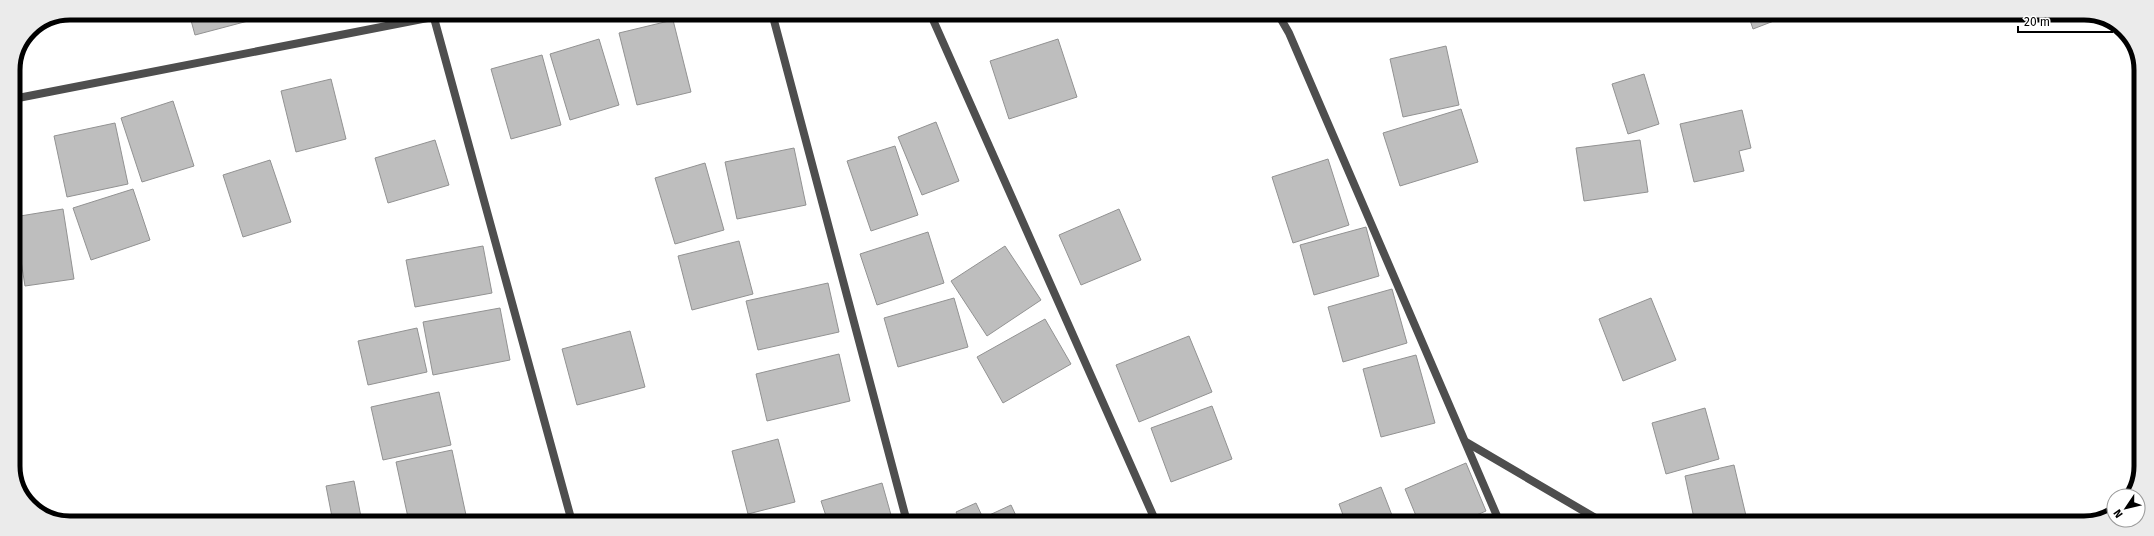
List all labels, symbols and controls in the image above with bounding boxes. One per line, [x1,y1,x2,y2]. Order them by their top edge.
scale bar [2018,8,2112,34]
text: 20 m [2024,15,2050,29]
north arrow [2106,488,2146,528]
text: N [2111,507,2126,520]

